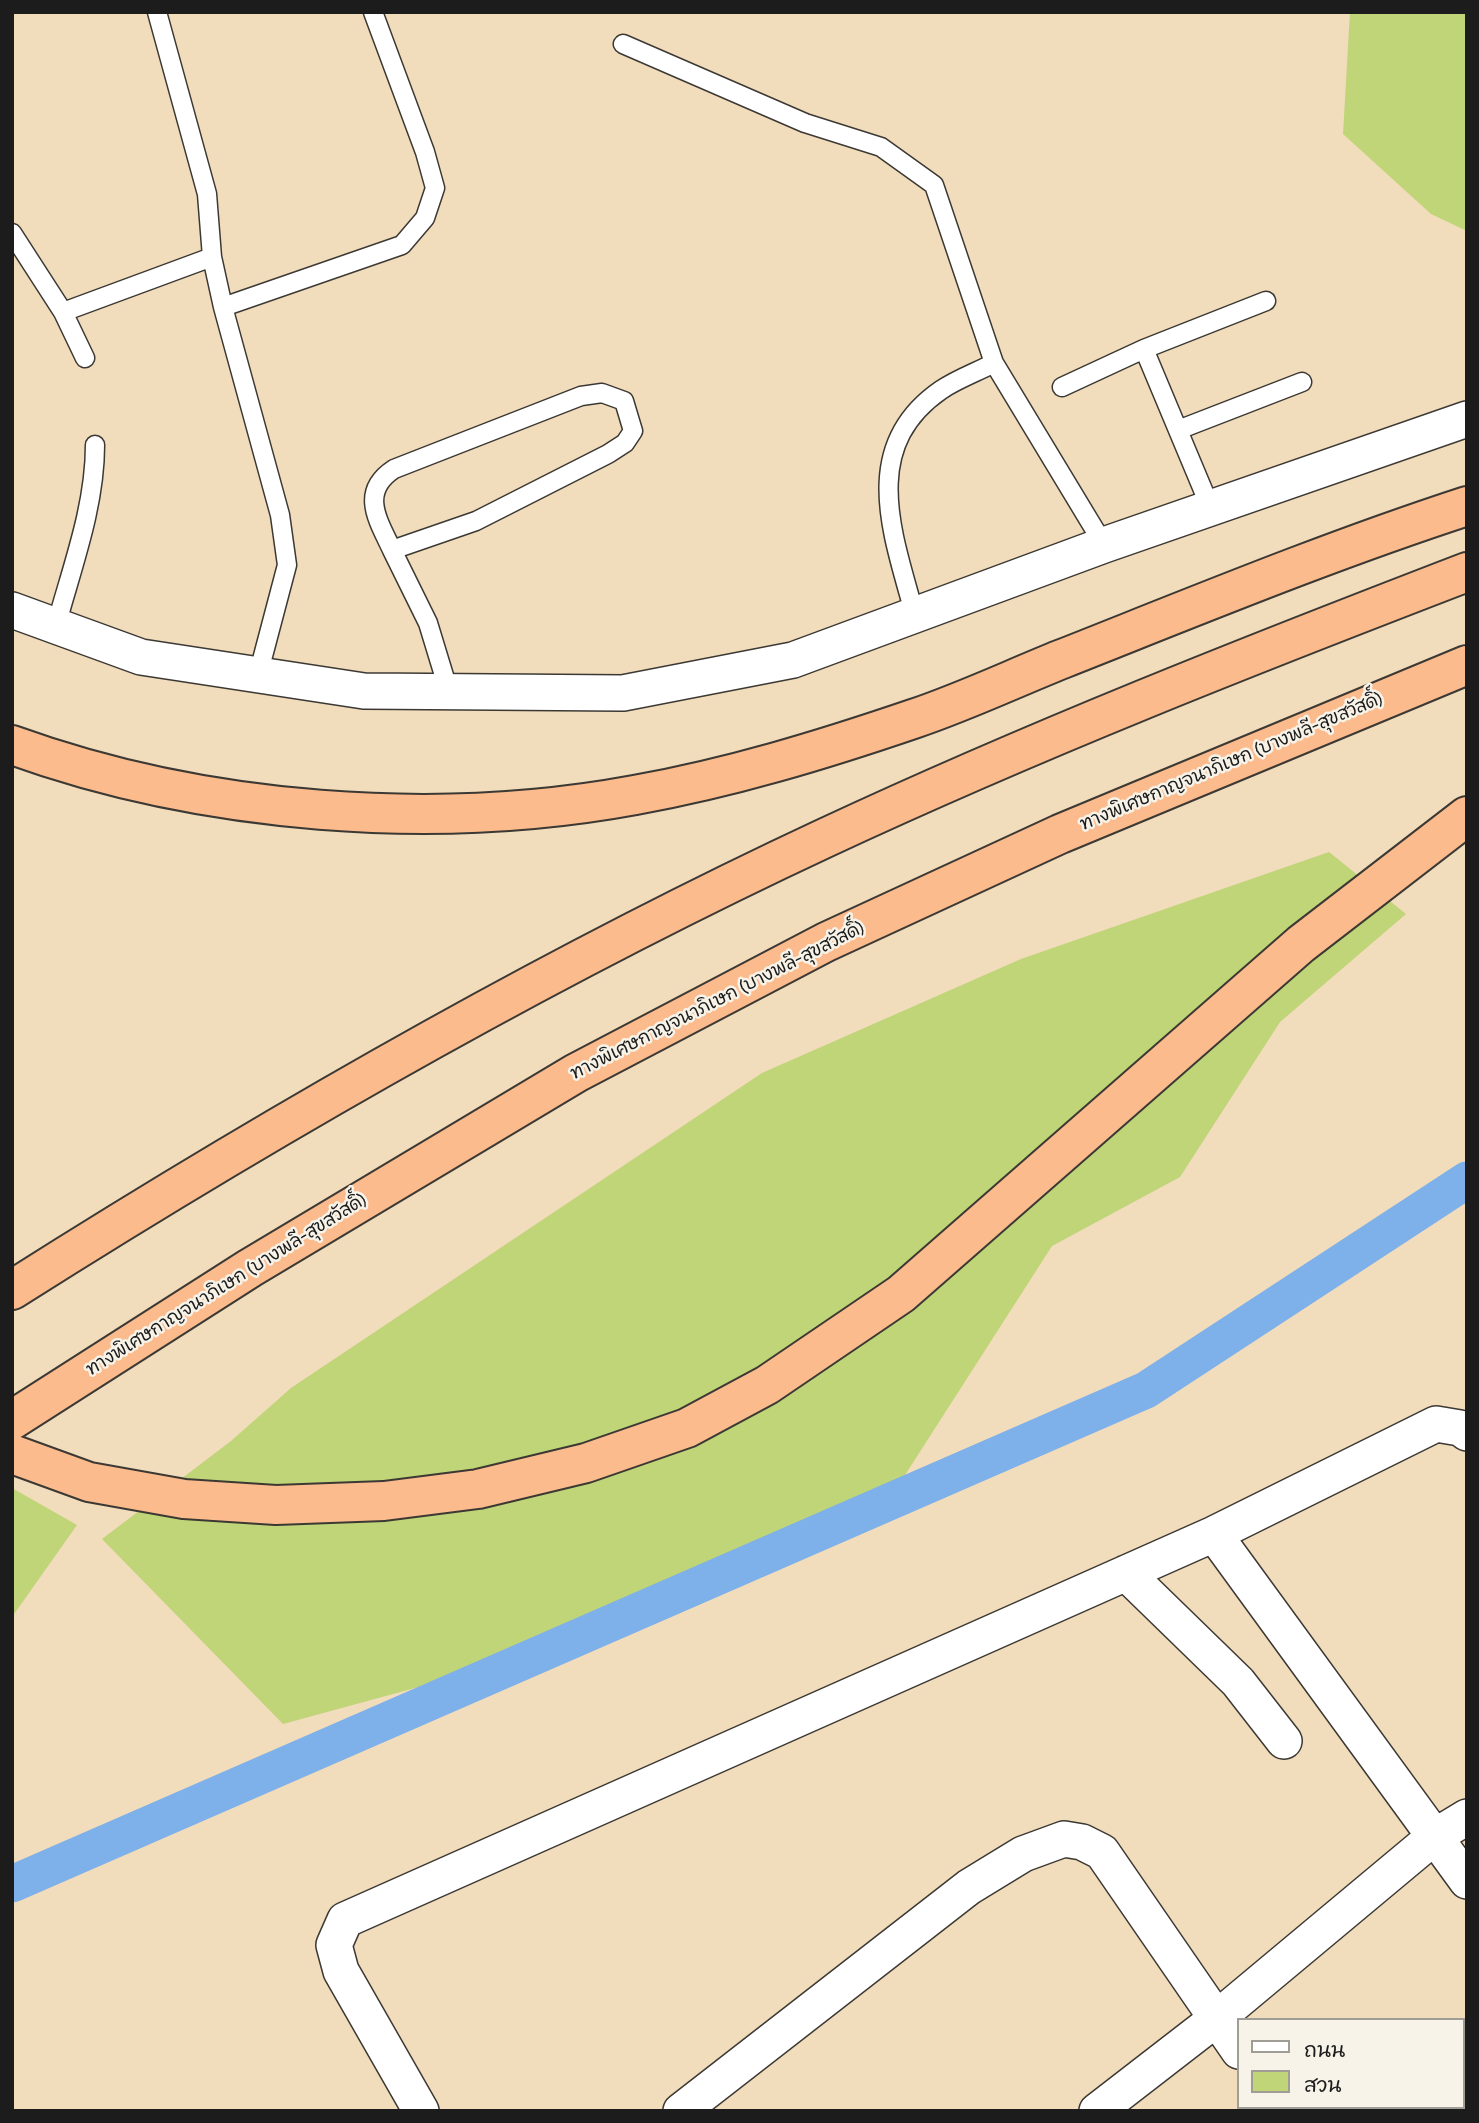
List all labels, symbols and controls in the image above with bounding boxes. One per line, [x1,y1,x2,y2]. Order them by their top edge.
street label: ทางพิเศษกาญจนาภิเษก (บางพลี-สุขสวัสดิ์) [1077,688,1387,836]
street label: ทางพิเศษกาญจนาภิเษก (บางพลี-สุขสวัสดิ์) [567,917,869,1085]
street label: ทางพิเศษกาญจนาภิเษก (บางพลี-สุขสวัสดิ์) [82,1189,372,1381]
legend [1238,2018,1465,2109]
text: ถนน [1304,2037,1345,2064]
text: สวน [1304,2072,1341,2099]

